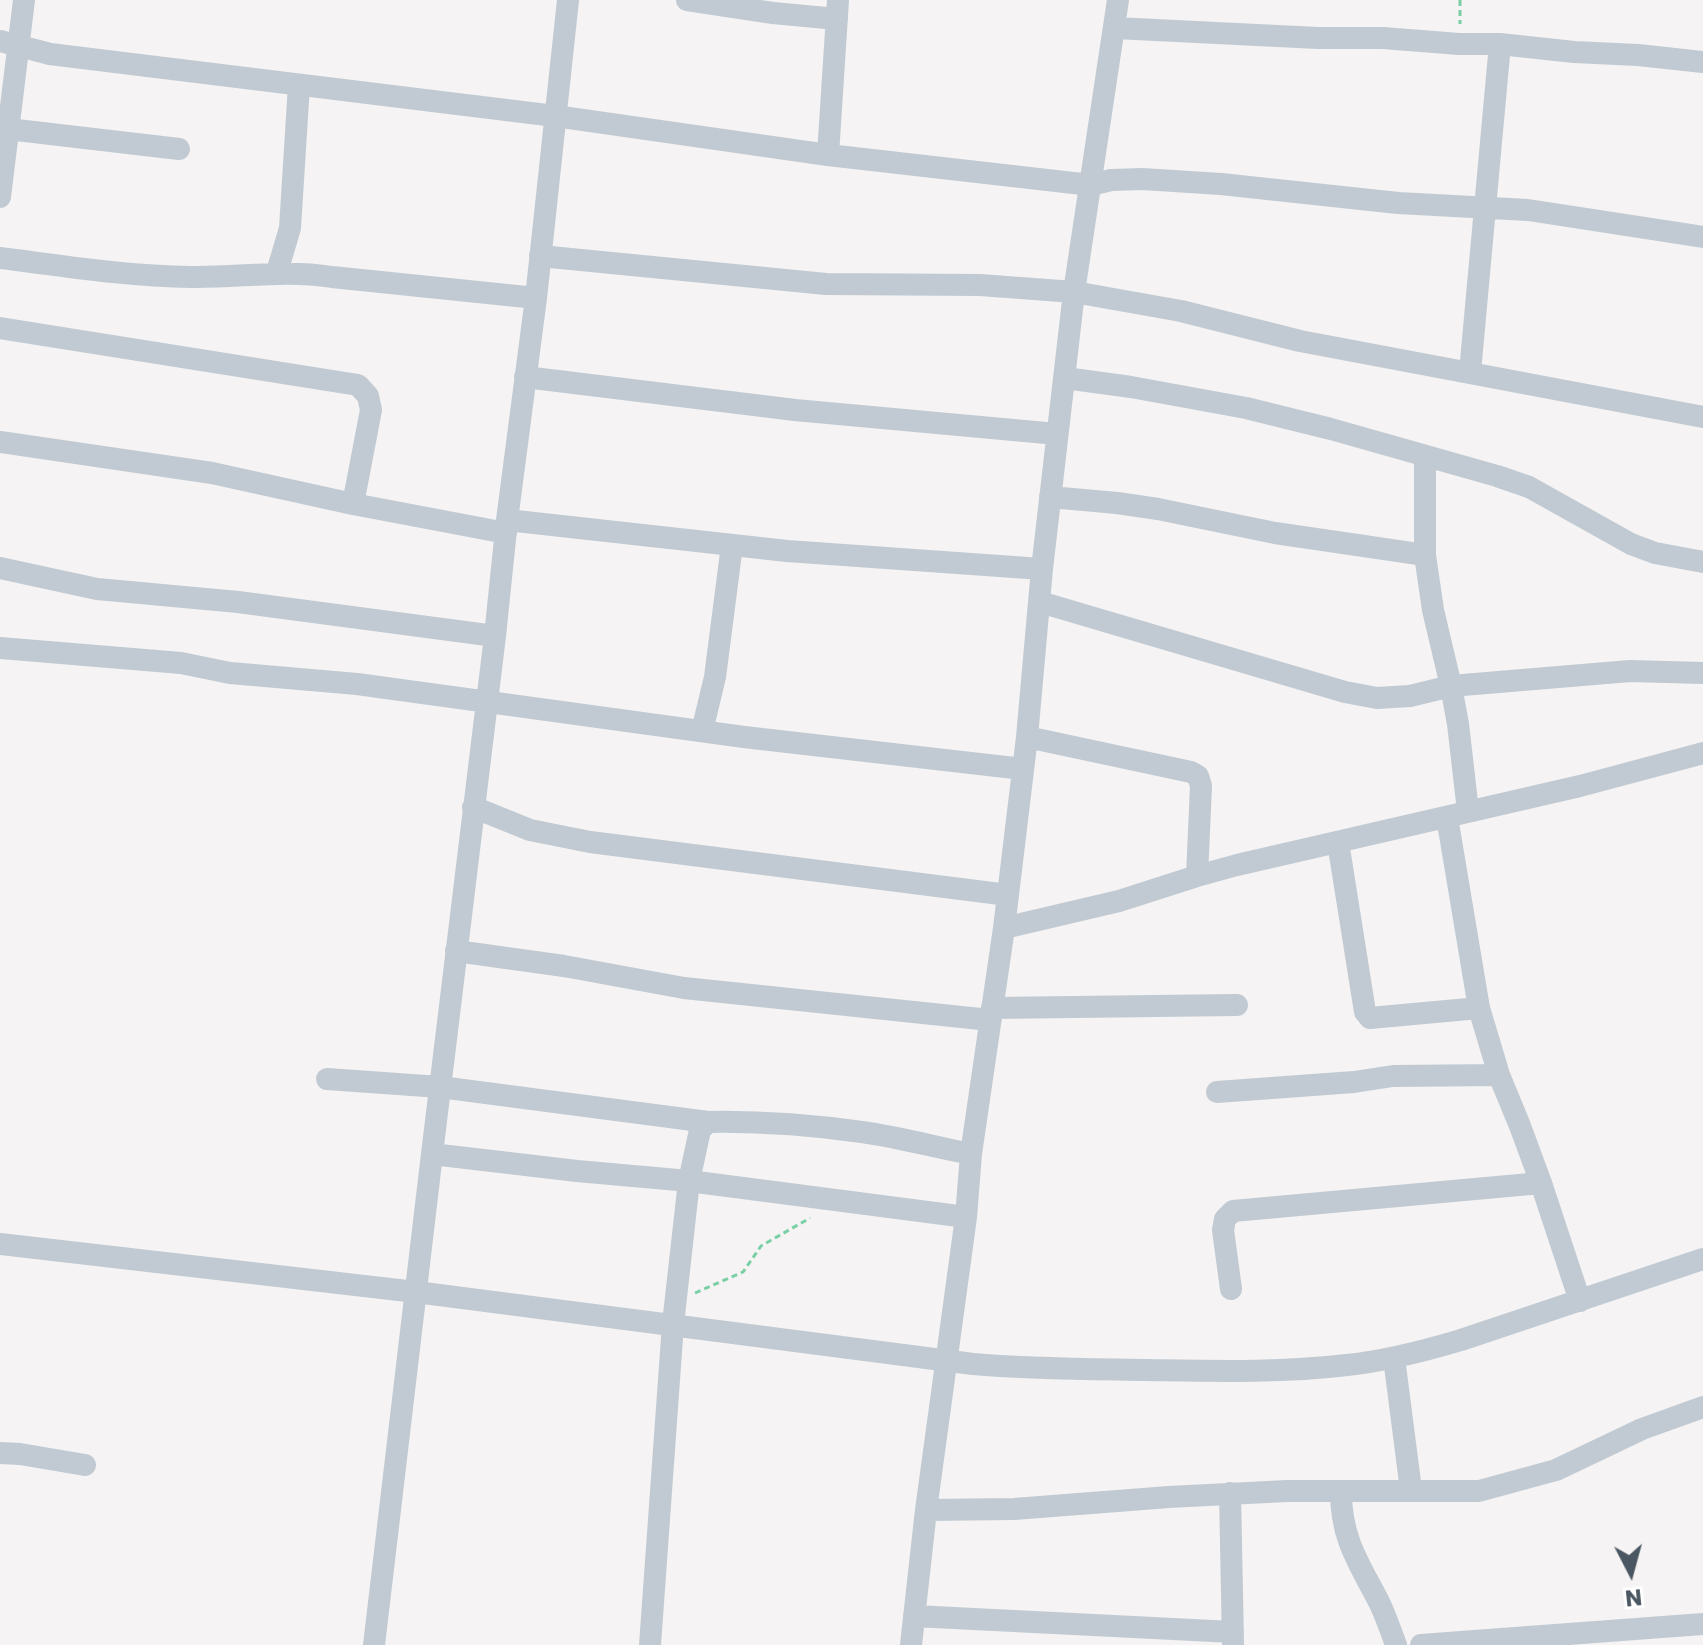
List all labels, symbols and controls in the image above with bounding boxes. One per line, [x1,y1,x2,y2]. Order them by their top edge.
north arrow [1591,1533,1671,1613]
text: N [1624,1581,1643,1614]

